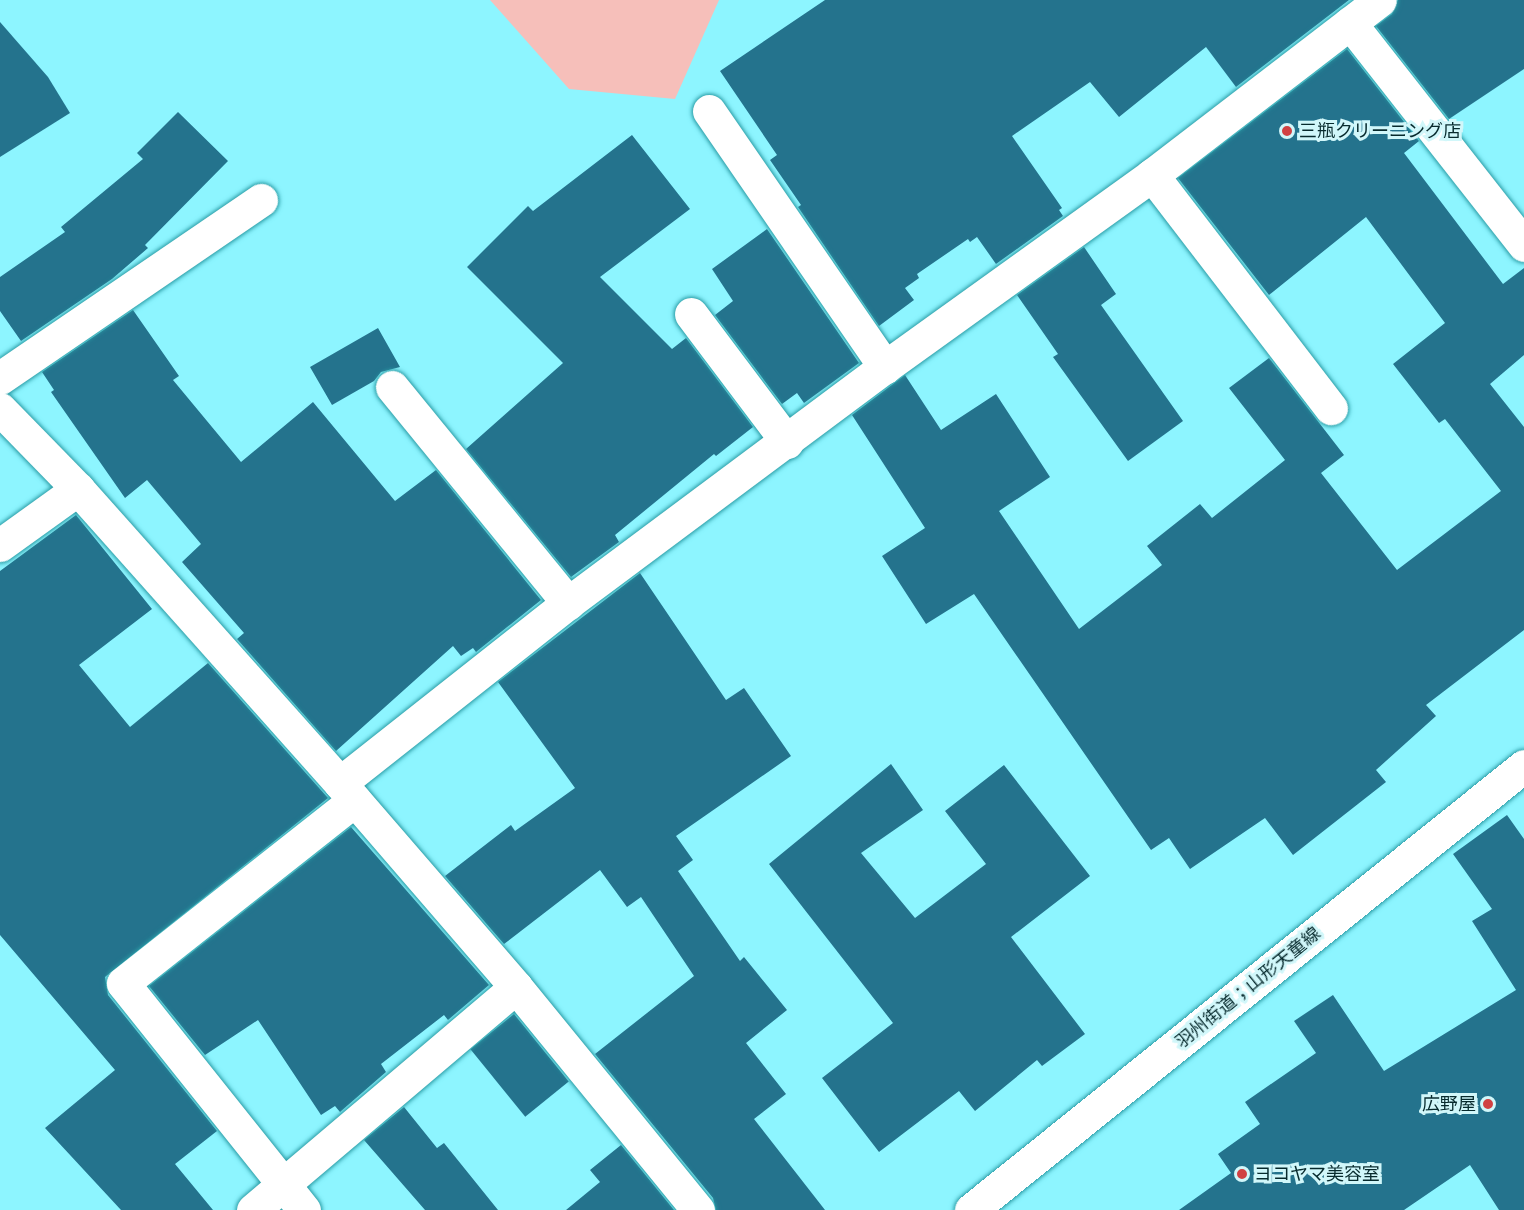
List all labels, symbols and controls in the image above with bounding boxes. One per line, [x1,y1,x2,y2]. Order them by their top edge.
place label: 三瓶クリーニング店 [1299,120,1461,142]
marker: 三瓶クリーニング店 [1280,124,1294,138]
street label: 羽州街道；山形天童線 [1171,923,1325,1053]
place label: 広野屋 [1422,1093,1476,1115]
marker: 広野屋 [1481,1097,1495,1111]
place label: ヨコヤマ美容室 [1254,1163,1380,1185]
marker: ヨコヤマ美容室 [1235,1167,1249,1181]

